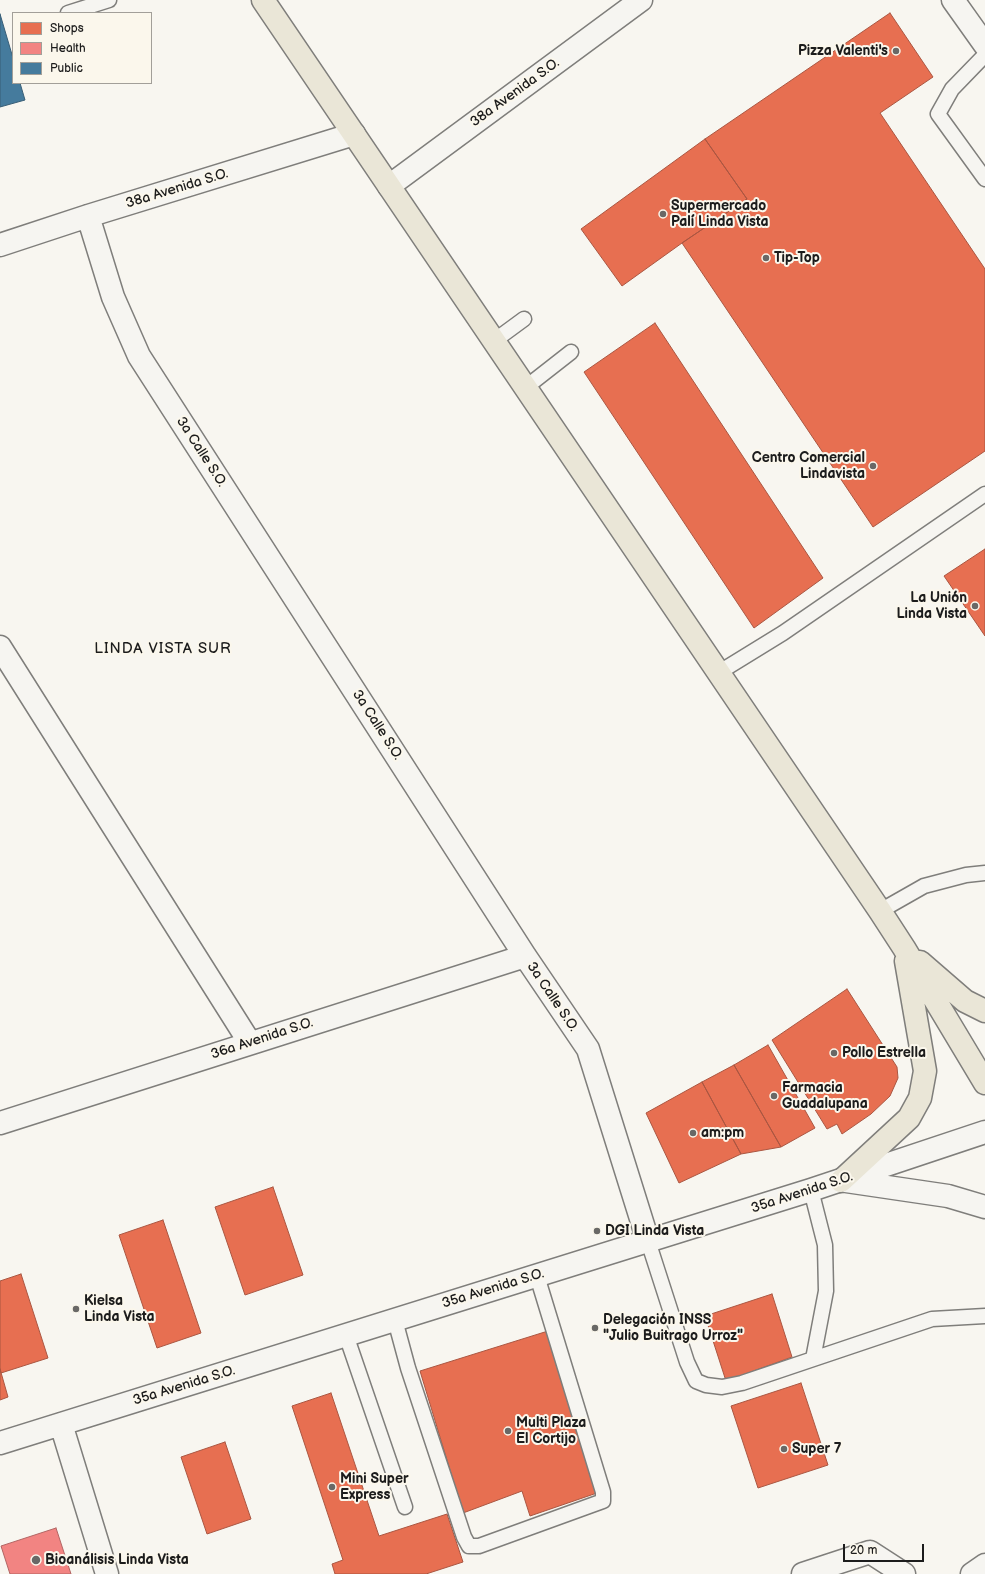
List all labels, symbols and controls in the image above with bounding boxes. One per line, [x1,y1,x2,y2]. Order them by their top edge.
legend [12,12,152,84]
text: Shops [50,21,84,36]
text: Health [50,41,86,56]
place label: Pizza Valenti's [798,43,888,59]
marker: Pizza Valenti's [891,46,901,56]
street label: 38a Avenida S.O. [467,55,563,131]
text: Public [50,61,83,76]
street label: 38a Avenida S.O. [124,165,230,213]
place label: Supermercado Palí Linda Vista [671,198,769,230]
marker: Supermercado Palí Linda Vista [658,209,668,219]
place label: Tip-Top [774,250,820,266]
marker: Tip-Top [761,253,771,263]
street label: 3a Calle S.O. [172,414,230,490]
place label: Centro Comercial Lindavista [752,450,865,482]
marker: Centro Comercial Lindavista [868,461,878,471]
place label: La Unión Linda Vista [896,590,967,622]
marker: La Unión Linda Vista [970,601,980,611]
district label: LINDA VISTA SUR [94,640,232,658]
street label: 3a Calle S.O. [348,687,406,763]
street label: 3a Calle S.O. [523,959,581,1035]
street label: 36a Avenida S.O. [209,1015,315,1063]
place label: Pollo Estrella [842,1045,926,1061]
marker: Pollo Estrella [829,1048,839,1058]
place label: Farmacia Guadalupana [782,1080,868,1112]
marker: Farmacia Guadalupana [769,1091,779,1101]
place label: am:pm [701,1125,744,1141]
marker: am:pm [688,1128,698,1138]
street label: 35a Avenida S.O. [749,1169,855,1217]
place label: DGI Linda Vista [605,1223,704,1239]
marker: DGI Linda Vista [592,1226,602,1236]
street label: 35a Avenida S.O. [440,1265,546,1313]
place label: Kielsa Linda Vista [84,1293,155,1326]
marker: Kielsa Linda Vista [71,1304,81,1314]
place label: Delegación INSS "Julio Buitrago Urroz" [603,1312,743,1344]
marker: Delegación INSS "Julio Buitrago Urroz" [590,1323,600,1333]
street label: 35a Avenida S.O. [131,1362,237,1410]
place label: Multi Plaza El Cortijo [516,1415,586,1448]
marker: Multi Plaza El Cortijo [503,1426,513,1436]
place label: Super 7 [792,1441,842,1457]
marker: Super 7 [779,1444,789,1454]
place label: Mini Super Express [340,1471,409,1504]
marker: Mini Super Express [327,1482,337,1492]
scale bar [845,1536,926,1562]
text: 20 m [850,1543,877,1558]
place label: Bioanálisis Linda Vista [45,1552,189,1568]
marker: Bioanálisis Linda Vista [30,1554,42,1566]

